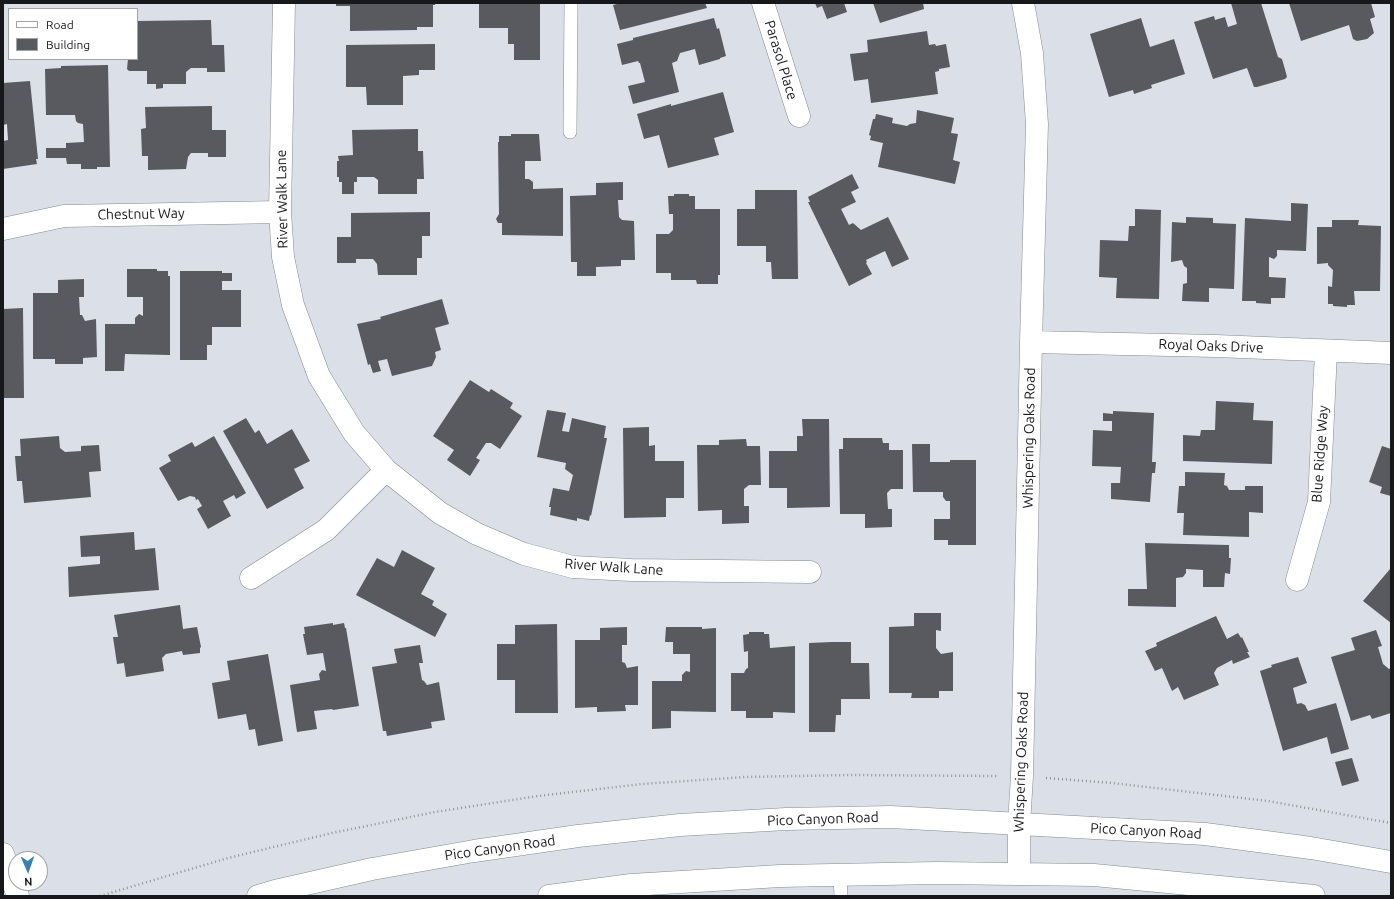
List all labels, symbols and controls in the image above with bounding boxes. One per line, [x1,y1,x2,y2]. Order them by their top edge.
legend [8,8,138,60]
text: Road [46,18,74,31]
street label: Parasol Place [761,18,801,102]
text: Building [46,38,90,51]
street label: River Walk Lane [273,149,291,249]
street label: Chestnut Way [97,205,185,223]
street label: Royal Oaks Drive [1158,336,1264,356]
street label: Whispering Oaks Road [1019,367,1039,509]
street label: Blue Ridge Way [1308,405,1332,503]
street label: River Walk Lane [564,555,664,579]
street label: Whispering Oaks Road [1010,691,1032,833]
street label: Pico Canyon Road [767,809,879,829]
street label: Pico Canyon Road [1090,820,1202,842]
street label: Pico Canyon Road [444,832,556,864]
north arrow [8,851,48,891]
text: N [24,876,33,888]

